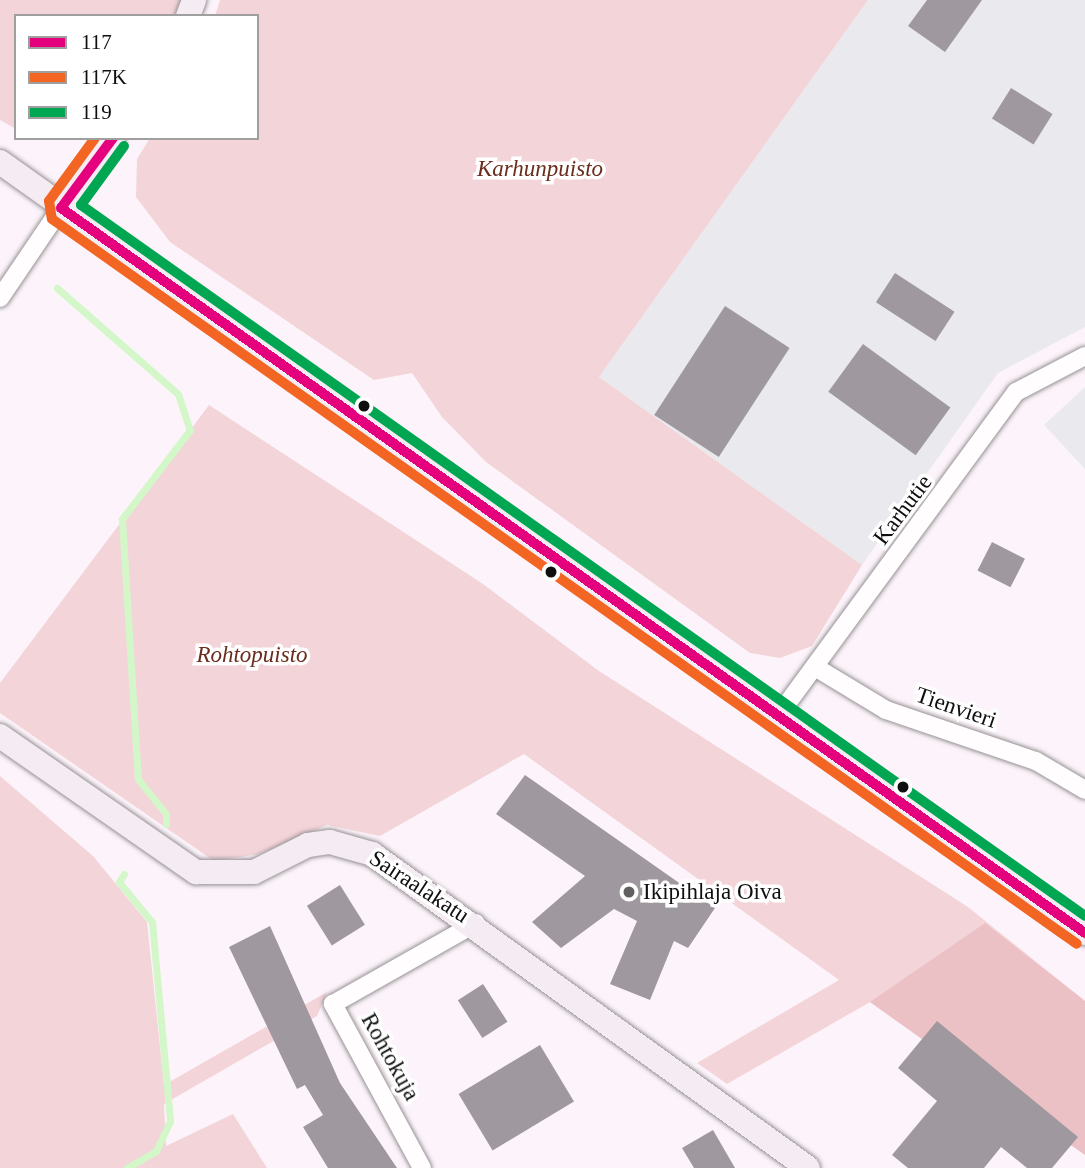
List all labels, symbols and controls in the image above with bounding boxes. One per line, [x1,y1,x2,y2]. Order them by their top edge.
legend [14,14,259,140]
text: 117 [81,30,112,54]
text: 117K [81,65,127,89]
text: 119 [81,100,112,124]
park label: Karhunpuisto [477,155,603,183]
unlabelled marker [357,399,371,413]
street label: Karhutie [868,470,938,550]
unlabelled marker [544,565,558,579]
park label: Rohtopuisto [196,641,308,669]
street label: Tienvieri [912,681,1000,735]
unlabelled marker [896,780,910,794]
street label: Sairaalakatu [364,844,474,930]
place label: Ikipihlaja Oiva [643,878,782,906]
marker: Ikipihlaja Oiva [621,884,637,900]
street label: Rohtokuja [355,1008,425,1106]

